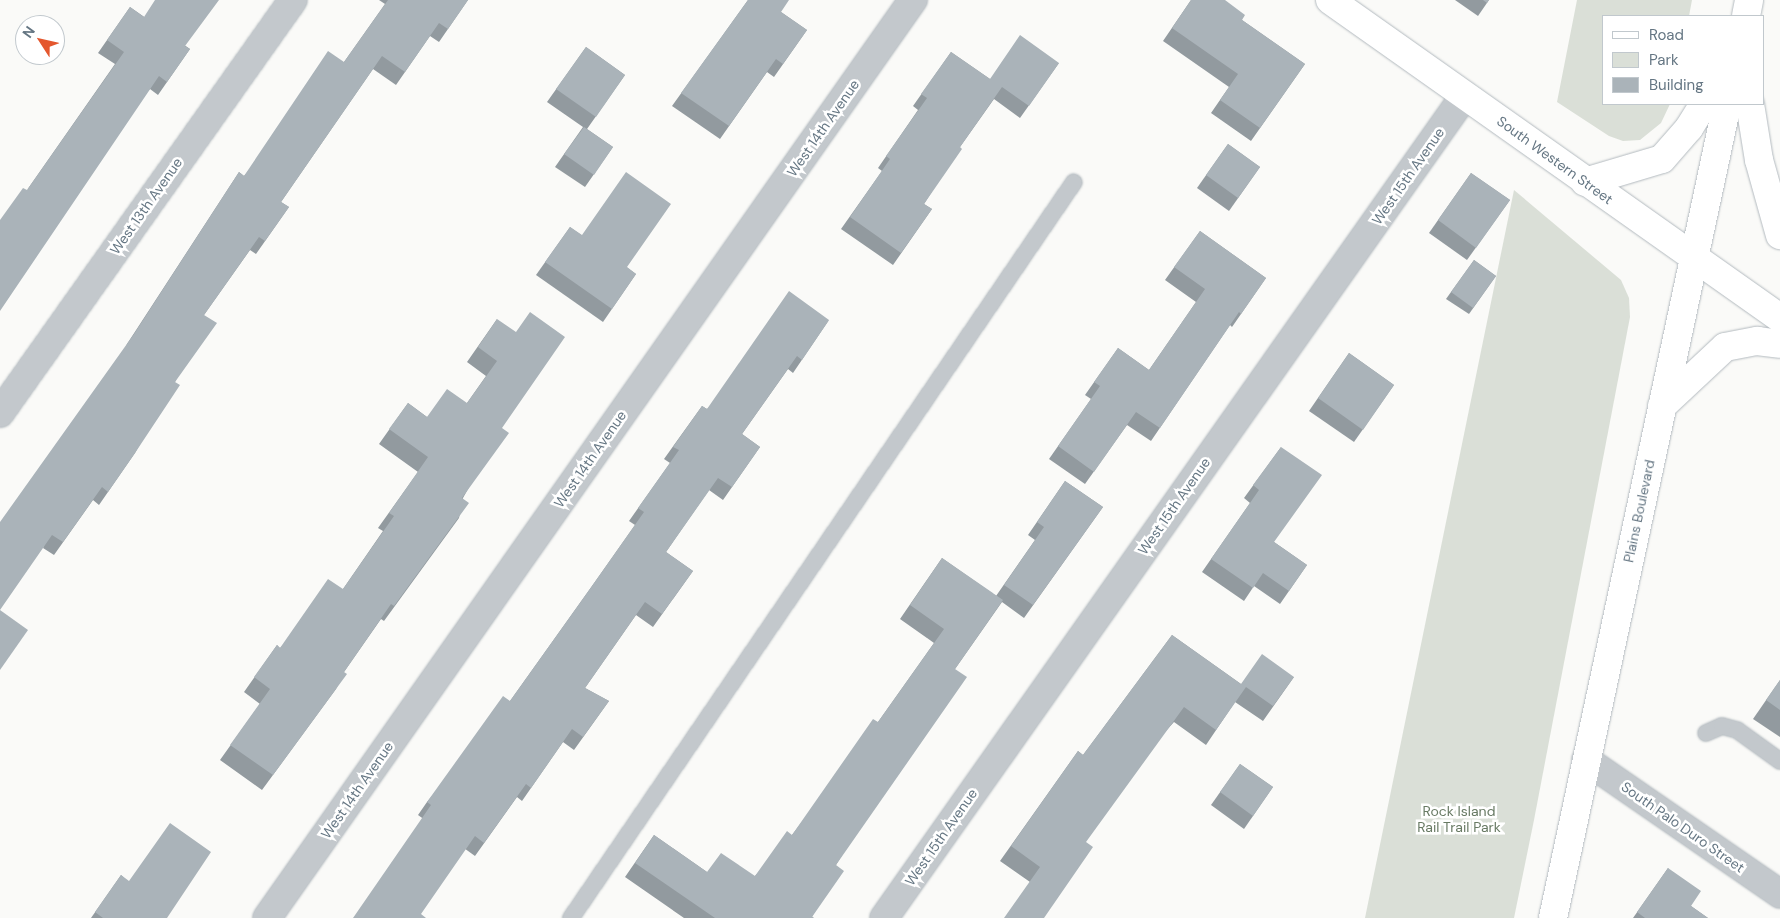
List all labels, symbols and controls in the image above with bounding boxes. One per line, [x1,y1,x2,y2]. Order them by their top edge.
north arrow [15,15,65,65]
legend [1602,15,1765,105]
text: N [18,23,39,41]
text: Road [1649,25,1684,45]
text: Park [1649,50,1679,70]
text: Building [1649,75,1704,95]
street label: West 14th Avenue [783,76,863,180]
street label: South Western Street [1494,112,1616,208]
street label: West 15th Avenue [1368,124,1448,228]
street label: West 13th Avenue [106,154,186,258]
street label: West 14th Avenue [550,407,630,511]
street label: West 15th Avenue [1134,454,1214,558]
street label: Plains Boulevard [1620,458,1658,564]
street label: West 14th Avenue [317,738,397,842]
street label: South Palo Duro Street [1618,778,1748,876]
street label: West 15th Avenue [901,785,981,889]
park label: Rock Island Rail Trail Park [1417,803,1501,836]

